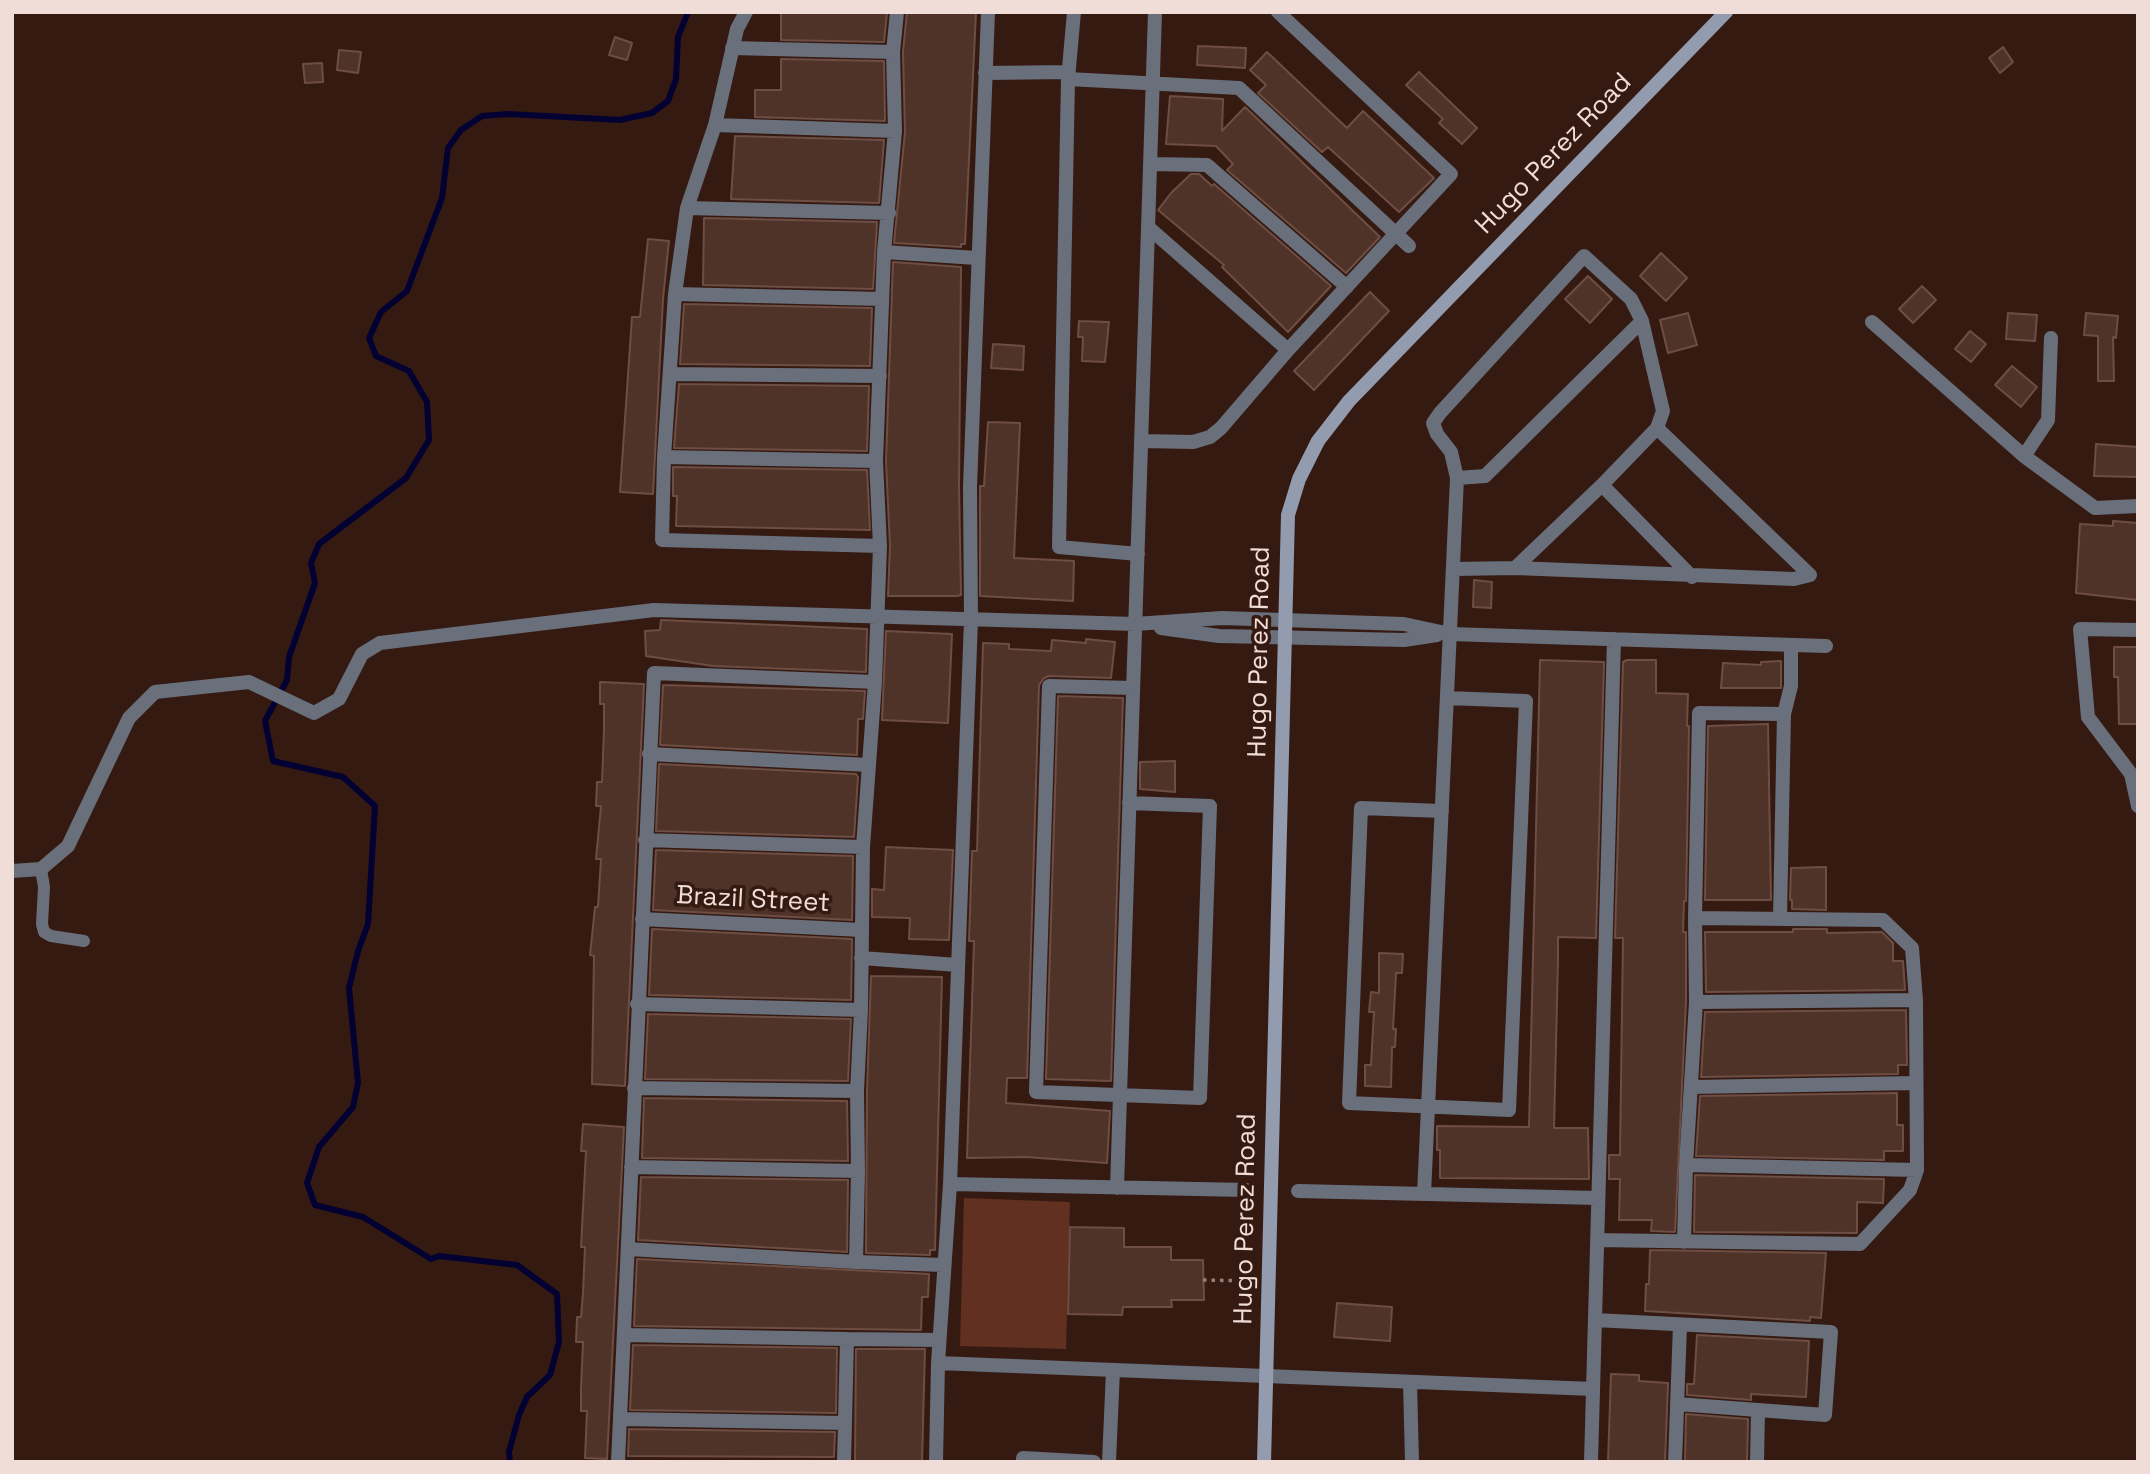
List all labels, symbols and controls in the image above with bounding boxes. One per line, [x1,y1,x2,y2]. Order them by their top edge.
street label: Hugo Perez Road [1469,67,1639,241]
street label: Hugo Perez Road [1243,546,1277,758]
street label: Brazil Street [675,880,831,920]
street label: Hugo Perez Road [1229,1113,1263,1325]

